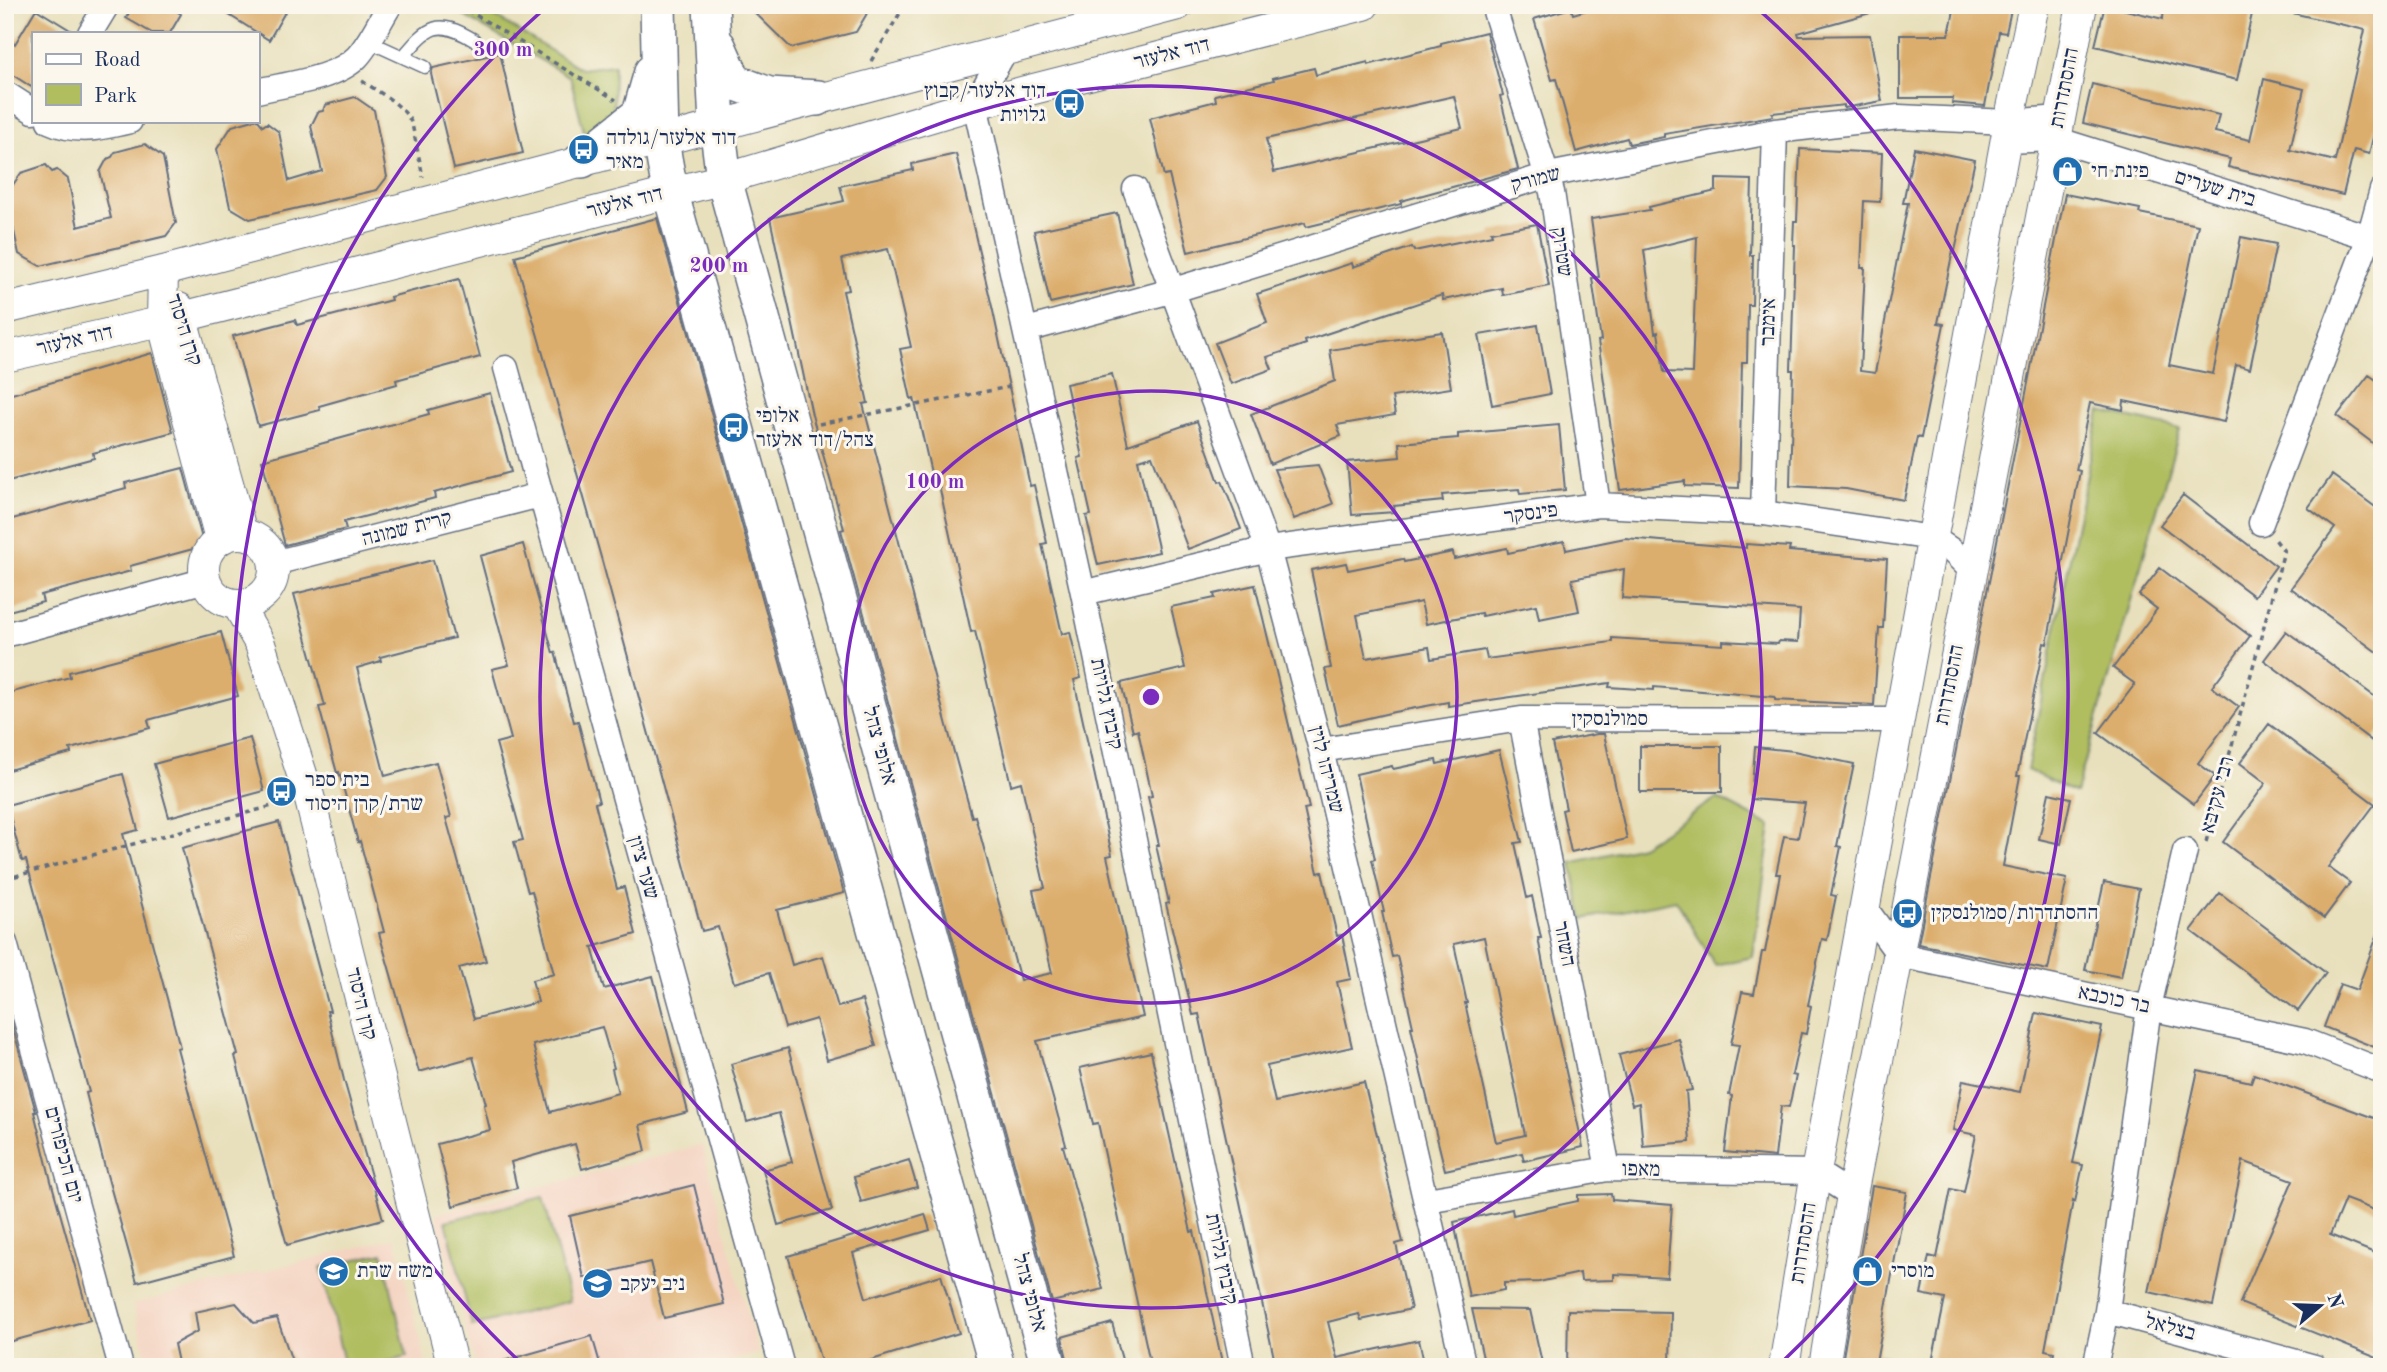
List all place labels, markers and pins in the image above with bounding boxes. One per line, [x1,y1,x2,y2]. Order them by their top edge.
place label: דוד אלעזר/קבוץ גלויות [924,80,1046,126]
bus stop icon: דוד אלעזר/קבוץ גלויות [1052,86,1086,120]
place label: דוד אלעזר/גולדה מאיר [606,127,736,173]
bus stop icon: דוד אלעזר/גולדה מאיר [566,133,600,167]
shop icon: פינת חי [2051,154,2085,188]
place label: פינת חי [2091,161,2149,182]
place label: אלופי צהל/דוד אלעזר [756,405,874,451]
bus stop icon: אלופי צהל/דוד אלעזר [716,411,750,445]
centre of rings [1139,685,1163,709]
place label: בית ספר שרת/קרן היסוד [305,770,423,815]
bus stop icon: בית ספר שרת/קרן היסוד [265,775,299,809]
bus stop icon: ההסתדרות/סמולנסקין [1891,896,1925,930]
place label: ההסתדרות/סמולנסקין [1931,902,2098,924]
school or university icon: משה שרת [317,1254,351,1288]
shop icon: מוסרי [1851,1254,1885,1288]
place label: משה שרת [357,1261,433,1282]
place label: מוסרי [1891,1261,1935,1282]
school or university icon: ניב יעקב [580,1267,614,1301]
place label: ניב יעקב [620,1274,685,1295]

